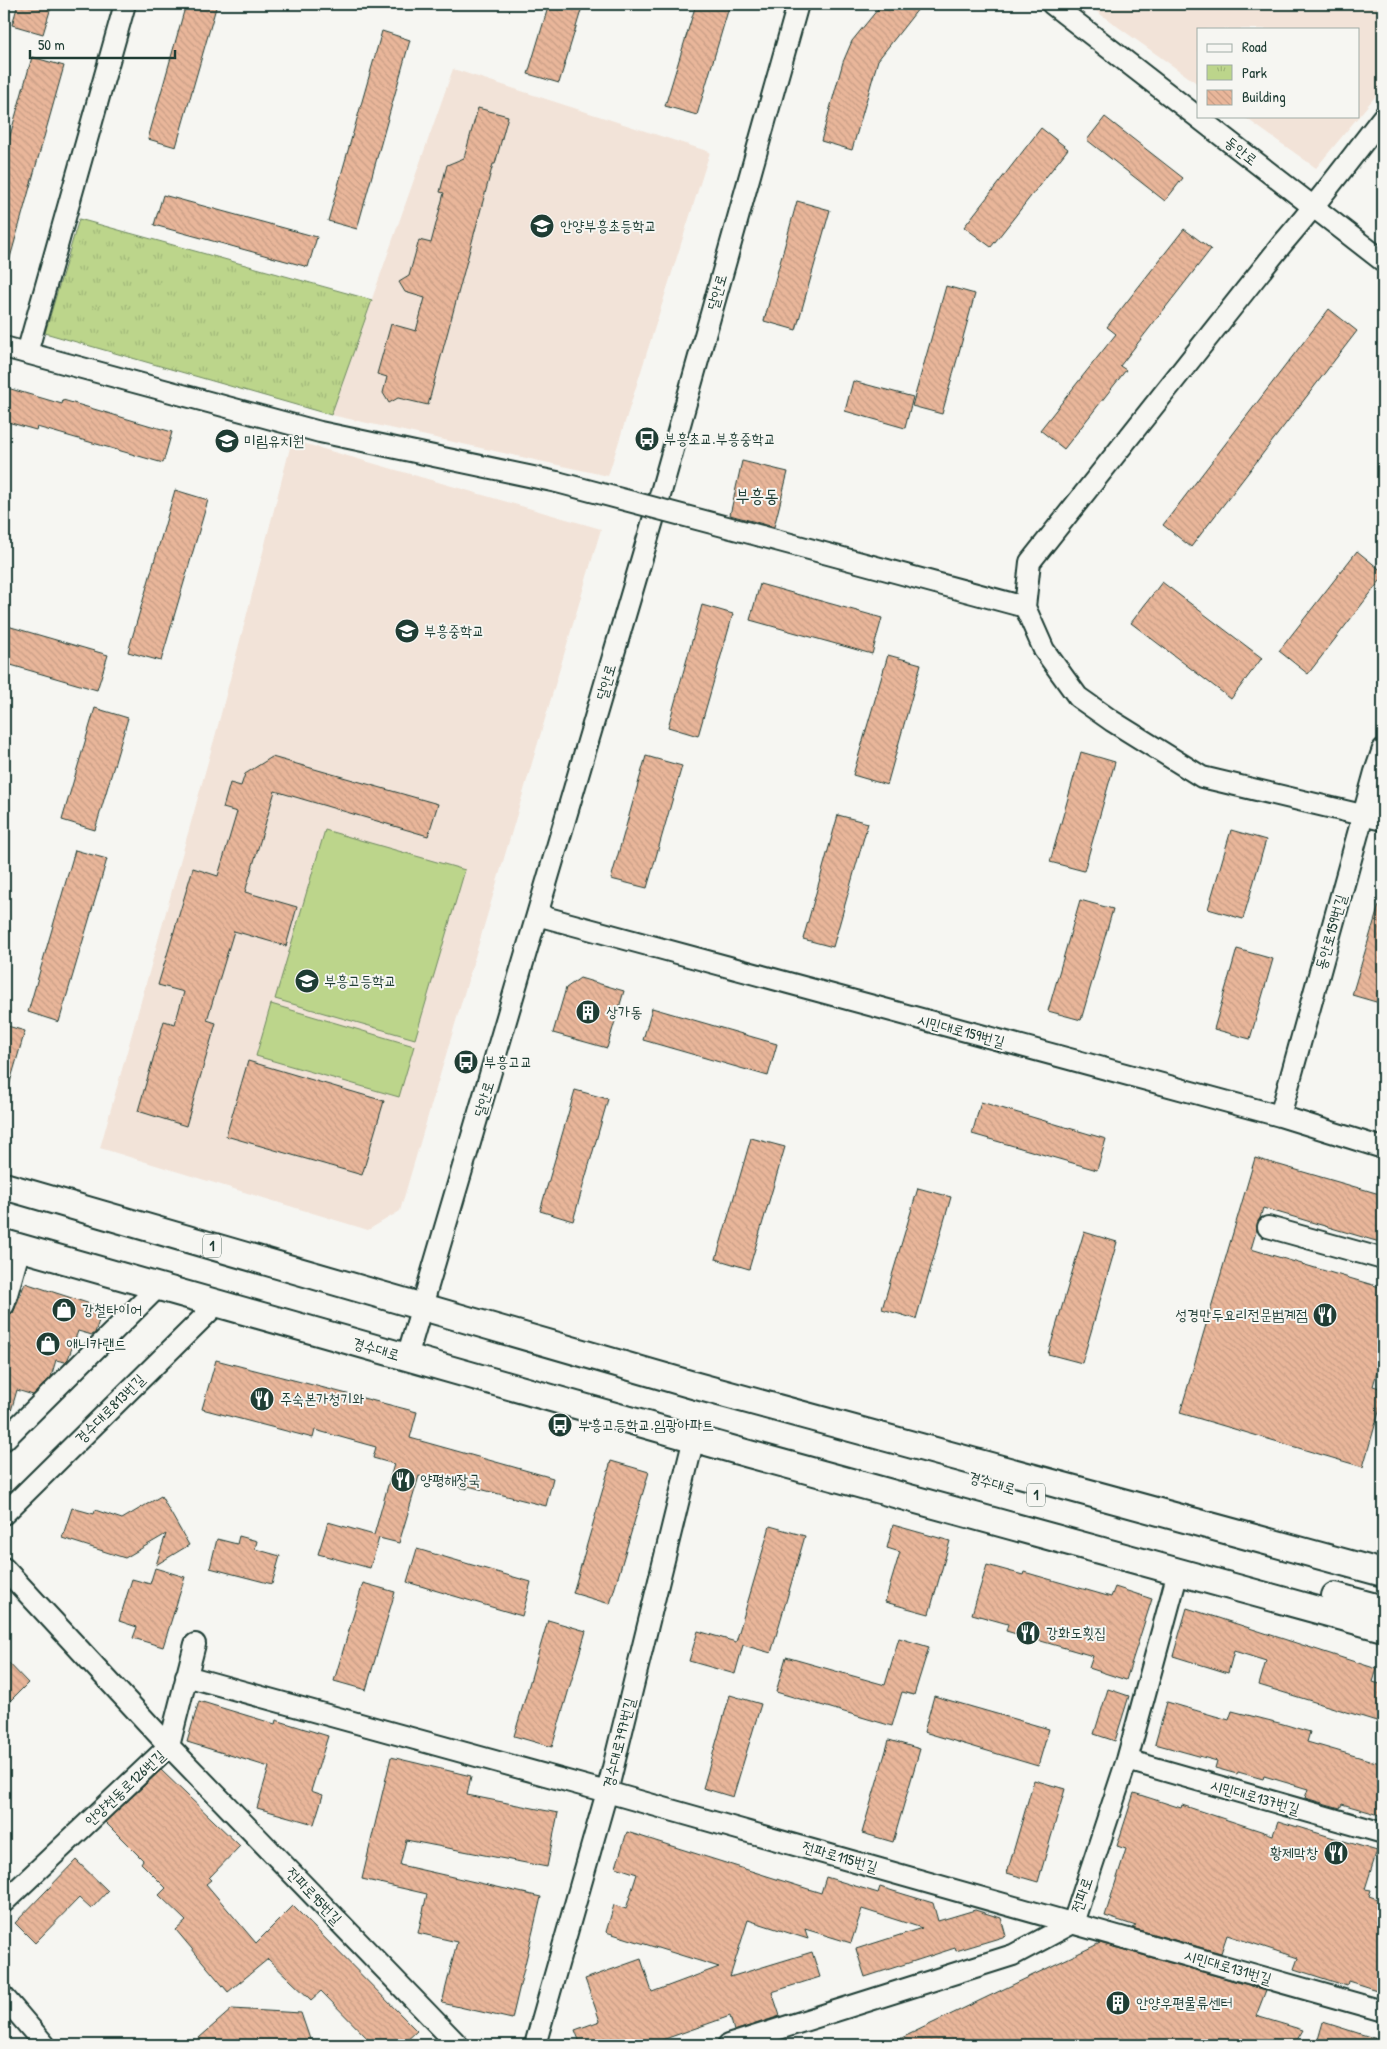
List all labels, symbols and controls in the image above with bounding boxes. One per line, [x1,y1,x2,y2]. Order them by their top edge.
scale bar [30,28,175,60]
legend [1197,28,1360,118]
text: 50 m [38,34,65,55]
text: Road [1242,36,1267,57]
text: Park [1242,62,1267,83]
text: Building [1242,86,1286,107]
street label: 동안로 [1221,131,1262,170]
school or university icon: 안양부흥초등학교 [529,213,555,239]
place label: 안양부흥초등학교 [560,215,657,236]
street label: 달안로 [701,272,732,312]
bus stop icon: 부흥초교.부흥중학교 [634,426,660,452]
school or university icon: 미림유치원 [214,428,240,454]
place label: 부흥초교.부흥중학교 [664,428,776,449]
place label: 미림유치원 [244,430,304,451]
district label: 부흥동 [735,483,779,508]
school or university icon: 부흥중학교 [394,618,420,644]
place label: 부흥중학교 [424,620,484,641]
street label: 달안로 [590,662,621,702]
street label: 동안로159번길 [1310,892,1351,972]
school or university icon: 부흥고등학교 [294,968,320,994]
place label: 부흥고등학교 [324,970,396,991]
building icon: 상가동 [575,999,601,1025]
place label: 상가동 [606,1001,642,1022]
street label: 시민대로159번길 [915,1009,1007,1052]
bus stop icon: 부흥고교 [453,1049,479,1075]
place label: 부흥고교 [484,1051,532,1072]
street label: 달안로 [468,1078,499,1119]
road number: 1 [203,1234,221,1258]
shop icon: 강철타이어 [51,1297,77,1323]
place label: 강철타이어 [82,1299,142,1320]
restaurant icon: 성경만두요리전문범계점 [1312,1302,1338,1328]
place label: 성경만두요리전문범계점 [1175,1304,1308,1325]
shop icon: 애니카랜드 [35,1331,61,1357]
street label: 경수대로 [350,1332,402,1365]
place label: 애니카랜드 [66,1333,126,1354]
street label: 경수대로813번길 [70,1369,149,1448]
restaurant icon: 주숙본가청기와 [249,1386,275,1412]
place label: 주숙본가청기와 [280,1388,365,1409]
bus stop icon: 부흥고등학교.임광아파트 [547,1412,573,1438]
place label: 부흥고등학교.임광아파트 [578,1414,714,1435]
street label: 경수대로 [966,1466,1018,1499]
restaurant icon: 양평해장국 [390,1467,416,1493]
place label: 양평해장국 [420,1469,480,1490]
road number: 1 [1027,1484,1045,1506]
restaurant icon: 강화도횟집 [1015,1620,1041,1646]
place label: 강화도횟집 [1046,1622,1106,1643]
street label: 경수대로797번길 [597,1695,640,1790]
street label: 안양천동로126번길 [80,1745,169,1830]
street label: 시민대로137번길 [1208,1774,1302,1819]
street label: 전파로115번길 [800,1836,880,1877]
restaurant icon: 황제막창 [1323,1840,1349,1866]
place label: 황제막창 [1270,1842,1318,1863]
street label: 전파로95번길 [282,1862,347,1929]
street label: 전파로 [1066,1874,1097,1915]
street label: 시민대로131번길 [1182,1944,1274,1989]
building icon: 안양우편물류센터 [1105,1990,1131,2016]
place label: 안양우편물류센터 [1136,1992,1233,2013]

